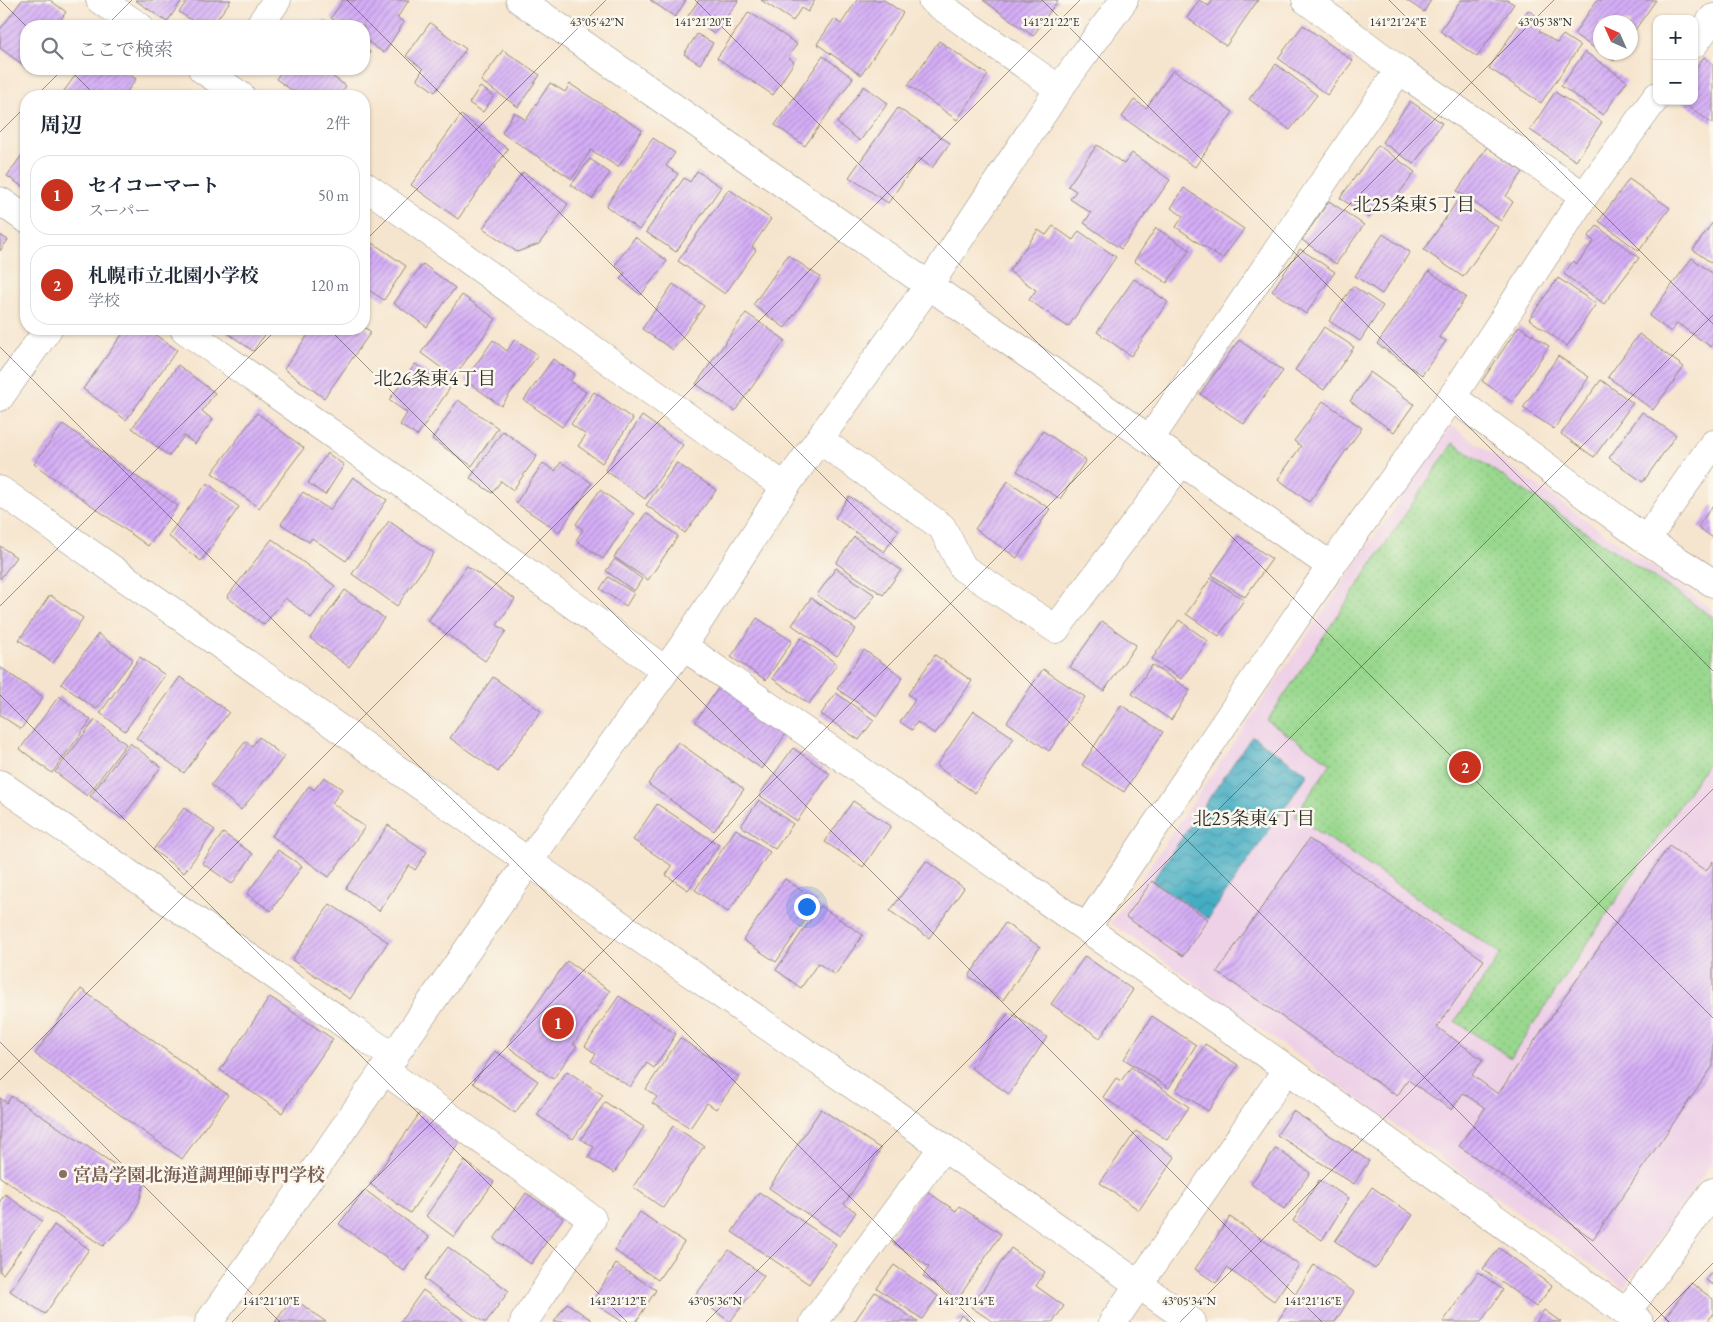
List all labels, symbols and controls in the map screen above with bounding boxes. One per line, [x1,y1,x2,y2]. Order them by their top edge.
text: 43°05'42"N [570,14,624,30]
text: 141°21'20"E [675,14,732,30]
text: 141°21'22"E [1023,14,1080,30]
text: 141°21'24"E [1370,14,1427,30]
text: 43°05'38"N [1518,14,1572,30]
north arrow [1593,15,1638,60]
map controls [1653,15,1698,105]
button: + [1653,15,1698,60]
search box [20,20,370,75]
icon: search [38,34,66,62]
text: ここで検索 [78,37,173,62]
button: − [1653,60,1698,105]
text: 周辺 [40,111,82,138]
text: 2件 [326,113,350,134]
text: セイコーマート [88,173,220,198]
text: 1 [53,185,61,206]
text: 50 m [318,185,349,206]
district label: 北25条東5丁目 [1353,192,1475,217]
text: スーパー [88,200,150,221]
text: 札幌市立北園小学校 [88,263,259,288]
text: 2 [53,275,61,296]
text: 120 m [310,275,349,296]
text: 学校 [88,290,120,311]
district label: 北26条東4丁目 [374,366,496,391]
pin: 2 [1449,748,1481,786]
district label: 北25条東4丁目 [1193,806,1315,831]
your location [794,894,820,920]
pin: 1 [542,1004,574,1042]
place label: 宮島学園北海道調理師専門学校 [73,1163,325,1186]
marker: 宮島学園北海道調理師専門学校 [57,1168,69,1180]
text: 141°21'10"E [243,1293,300,1309]
text: 141°21'12"E [590,1293,647,1309]
text: 43°05'36"N [688,1293,742,1309]
text: 141°21'14"E [938,1293,995,1309]
text: 43°05'34"N [1162,1293,1216,1309]
text: 141°21'16"E [1285,1293,1342,1309]

